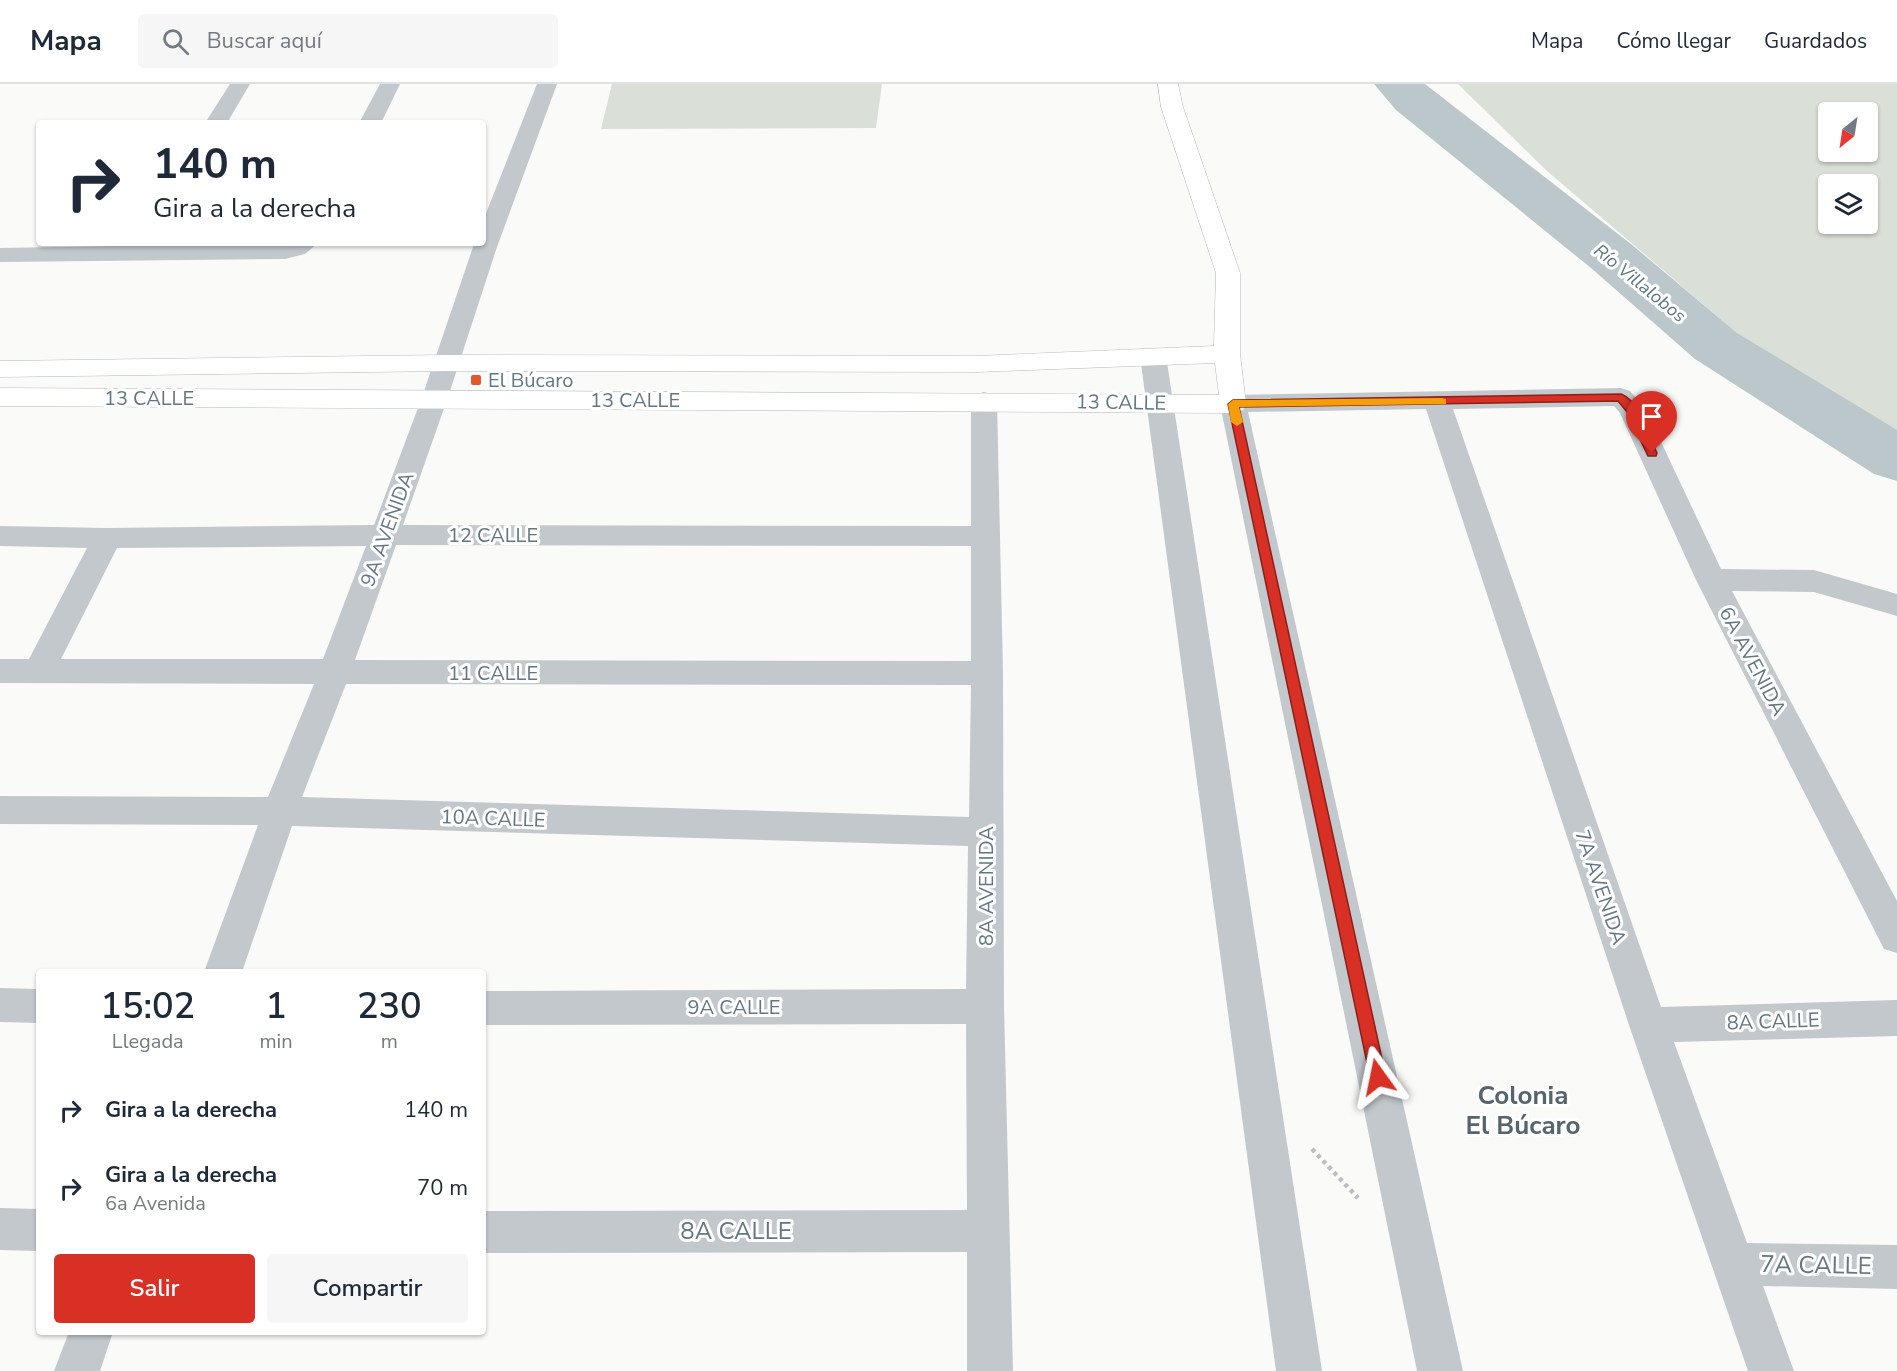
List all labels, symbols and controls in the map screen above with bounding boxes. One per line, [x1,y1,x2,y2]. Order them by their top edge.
search box [138,14,558,68]
text: Mapa [30,22,102,60]
icon: search [159,25,192,58]
text: Buscar aquí [207,26,322,56]
text: Mapa [1531,27,1583,55]
text: Cómo llegar [1616,27,1731,55]
text: Guardados [1764,27,1867,55]
north arrow [1818,102,1878,162]
map controls [1818,102,1878,234]
text: 140 m [153,136,277,193]
icon: right [54,144,132,222]
button: layers [1818,174,1878,234]
text: Gira a la derecha [153,190,356,227]
water label: Río Villalobos [1589,238,1691,328]
place label: El Búcaro [488,367,573,394]
marker: El Búcaro [469,373,483,387]
street label: 13 CALLE [104,385,194,412]
street label: 13 CALLE [590,387,680,414]
street label: 13 CALLE [1076,388,1166,417]
pin [1626,391,1677,453]
icon: arrive [1635,400,1668,433]
street label: 9A AVENIDA [354,468,421,590]
street label: 12 CALLE [448,522,538,549]
street label: 6A AVENIDA [1713,602,1793,721]
street label: 11 CALLE [448,660,538,687]
street label: 10A CALLE [440,803,546,834]
street label: 8A AVENIDA [973,826,1000,946]
street label: 7A AVENIDA [1568,826,1633,949]
text: 15:02 [100,982,195,1031]
text: 1 [265,982,287,1031]
text: 230 [357,982,422,1031]
street label: 9A CALLE [688,994,780,1021]
street label: 8A CALLE [1726,1006,1820,1037]
text: Llegada [112,1028,184,1055]
text: min [260,1028,293,1055]
text: m [381,1028,398,1055]
position arrow [1346,1045,1410,1109]
district label: Colonia El Búcaro [1465,1078,1581,1143]
icon: right [54,1094,87,1127]
text: Gira a la derecha [105,1095,277,1125]
text: 140 m [404,1095,468,1125]
text: Gira a la derecha [105,1160,277,1190]
icon: right [54,1172,87,1205]
text: 70 m [417,1173,468,1203]
text: 6a Avenida [105,1190,206,1217]
street label: 8A CALLE [680,1215,792,1247]
street label: 7A CALLE [1760,1248,1872,1282]
button: Salir [54,1254,255,1323]
button: Compartir [267,1254,468,1323]

